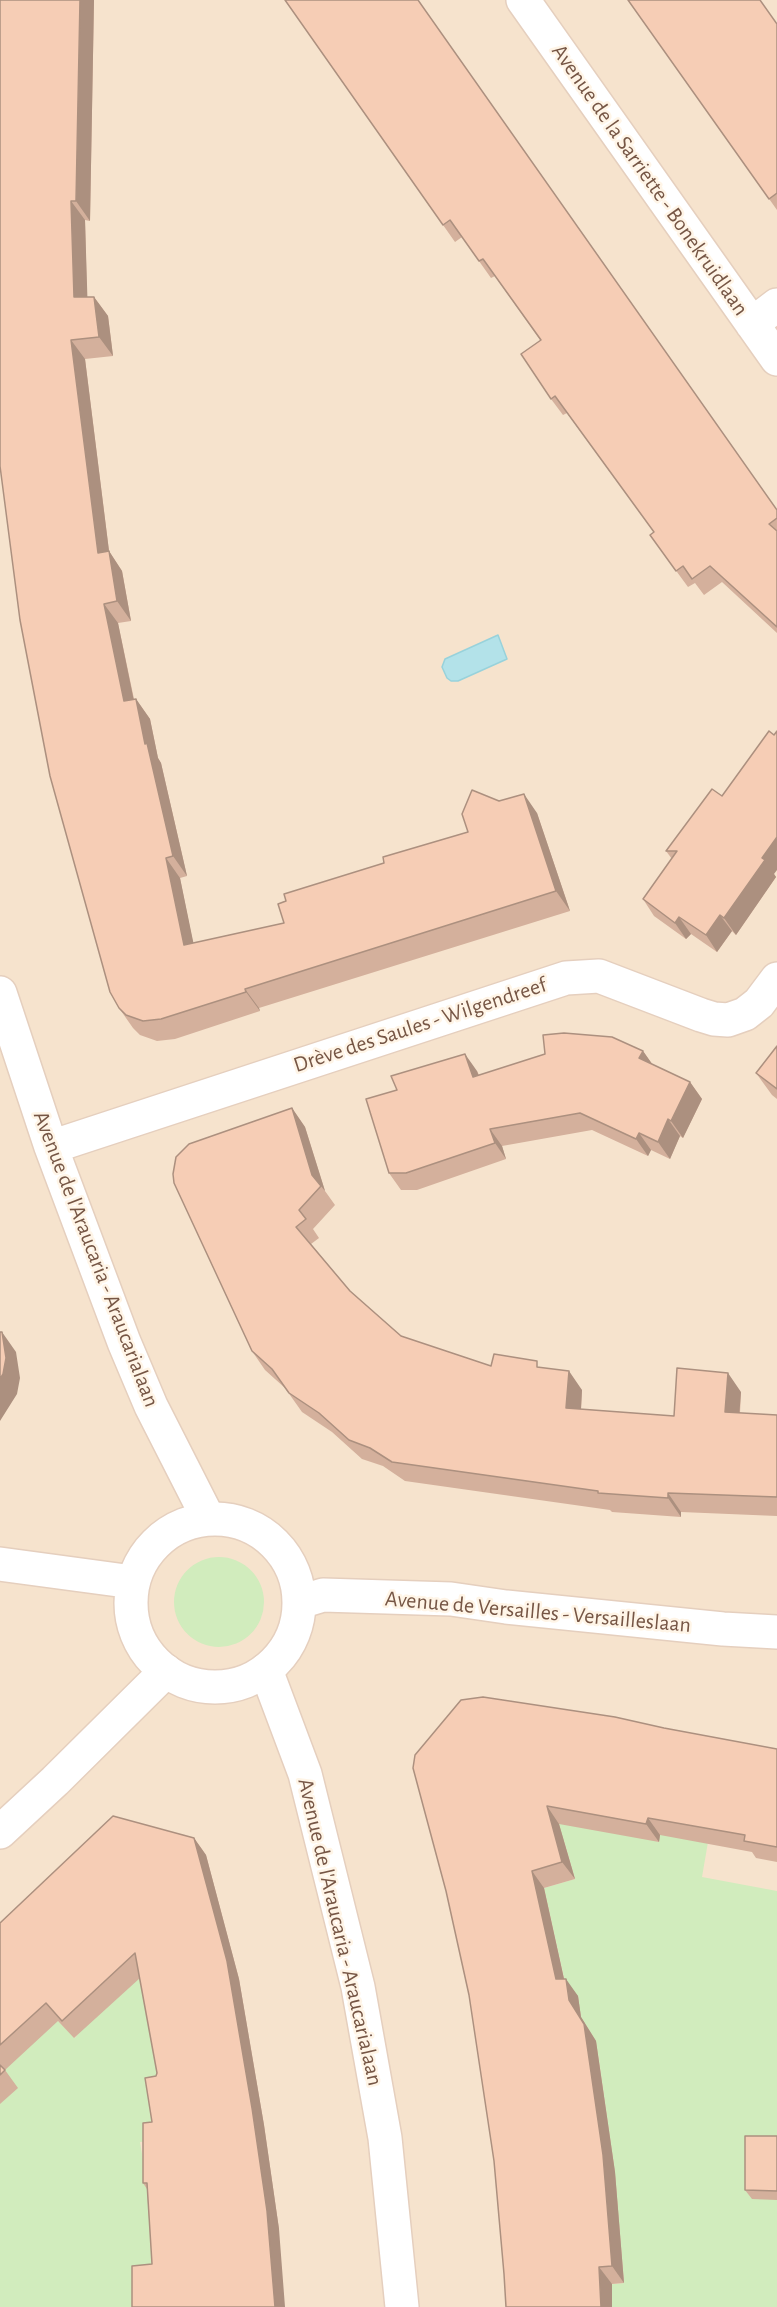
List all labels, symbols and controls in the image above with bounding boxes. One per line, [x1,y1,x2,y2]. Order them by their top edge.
street label: Avenue de la Sarriette - Bonekruidlaan [546,39,754,321]
street label: Drève des Saules - Wilgendreef [290,972,550,1078]
street label: Avenue de l'Araucaria - Araucarialaan [27,1107,165,1411]
street label: Avenue de Versailles - Versailleslaan [384,1585,692,1639]
street label: Avenue de l'Araucaria - Araucarialaan [292,1776,388,2088]

